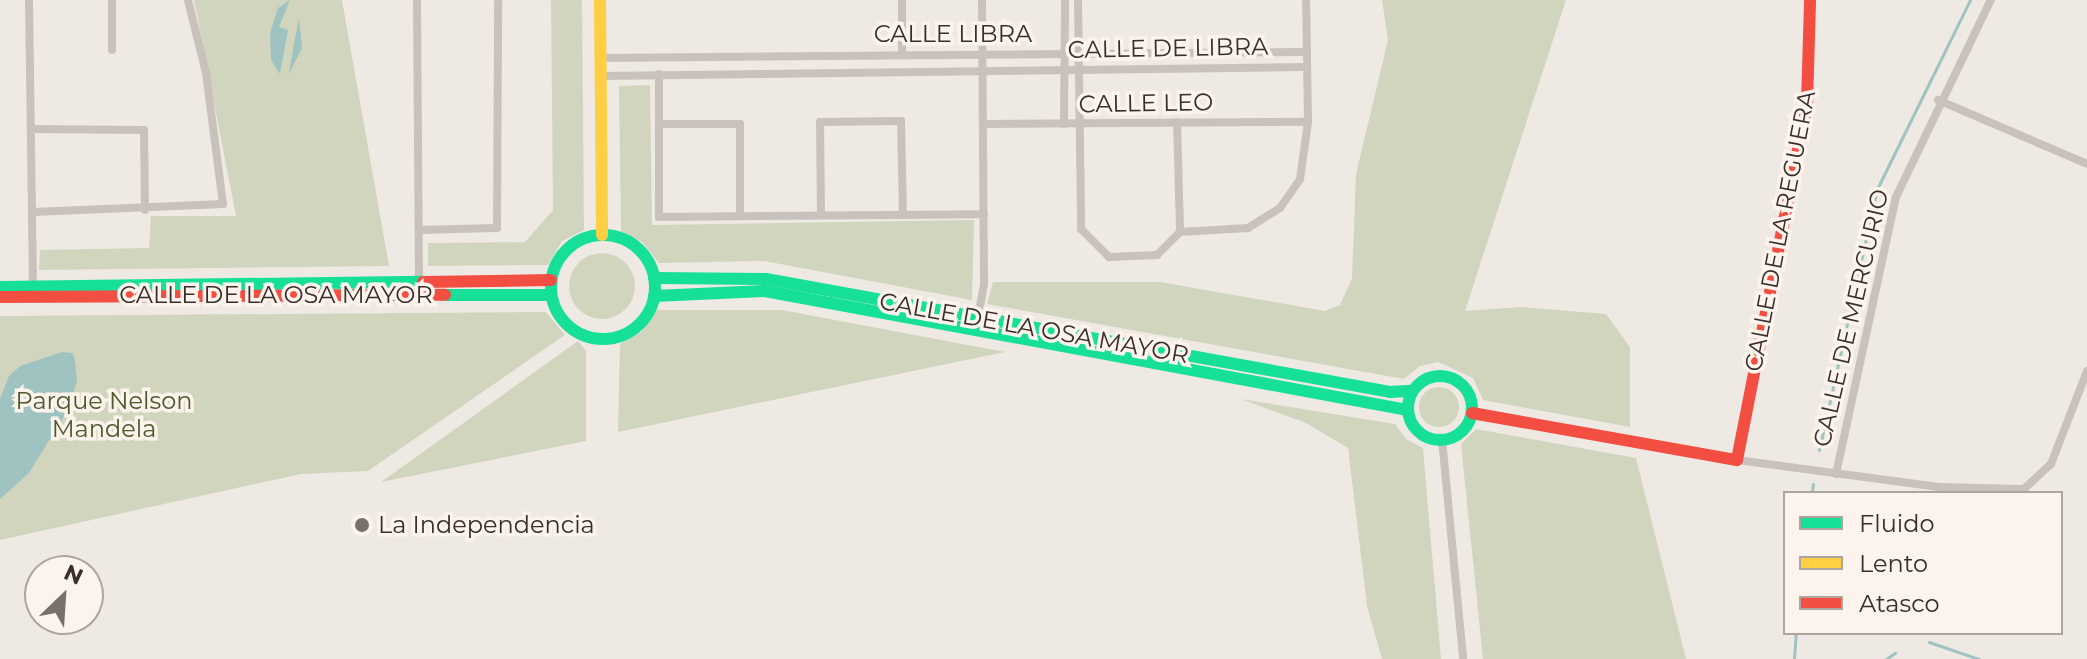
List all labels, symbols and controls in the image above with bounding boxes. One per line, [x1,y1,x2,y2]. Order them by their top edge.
street label: CALLE LIBRA [874,20,1032,48]
street label: CALLE DE LIBRA [1067,32,1269,64]
street label: CALLE LEO [1078,87,1214,119]
street label: CALLE DE LA REGUERA [1739,88,1821,374]
street label: CALLE DE MERCURIO [1807,186,1895,450]
street label: CALLE DE LA OSA MAYOR [119,281,433,309]
street label: CALLE DE LA OSA MAYOR [877,287,1191,369]
park label: Parque Nelson Mandela [16,387,192,443]
legend [1783,491,2063,635]
text: Fluido [1859,509,1935,538]
place label: La Independencia [378,511,595,539]
marker: La Independencia [353,516,371,534]
text: Lento [1859,549,1928,578]
north arrow [24,555,104,635]
text: N [60,559,87,591]
text: Atasco [1859,589,1940,618]

